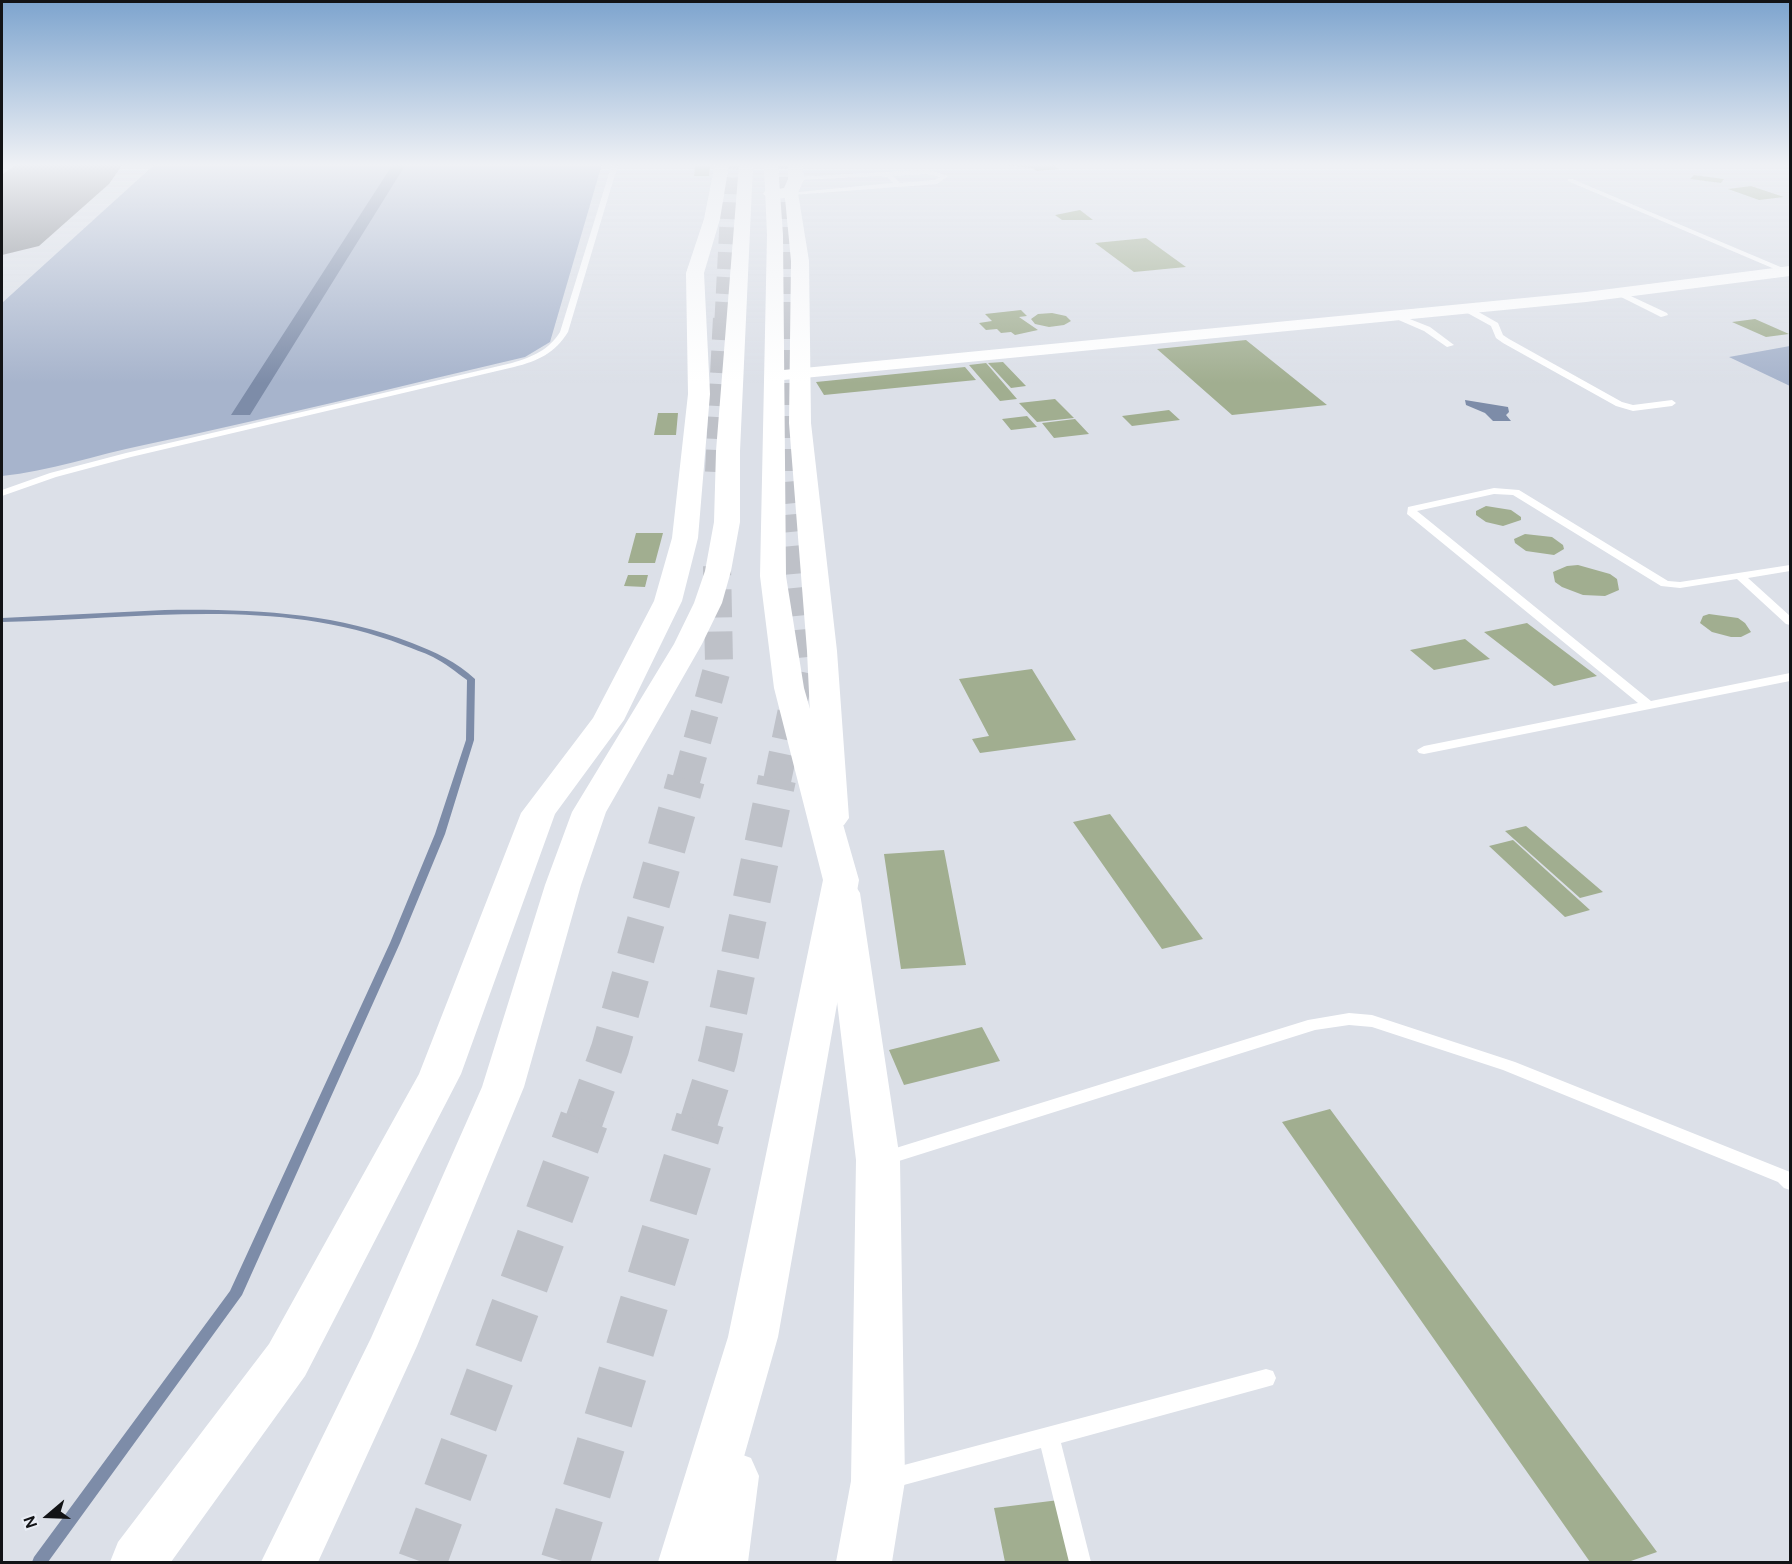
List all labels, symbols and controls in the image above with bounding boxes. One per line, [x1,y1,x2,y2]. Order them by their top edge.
north arrow [18,1486,78,1546]
text: N [19,1513,42,1531]

